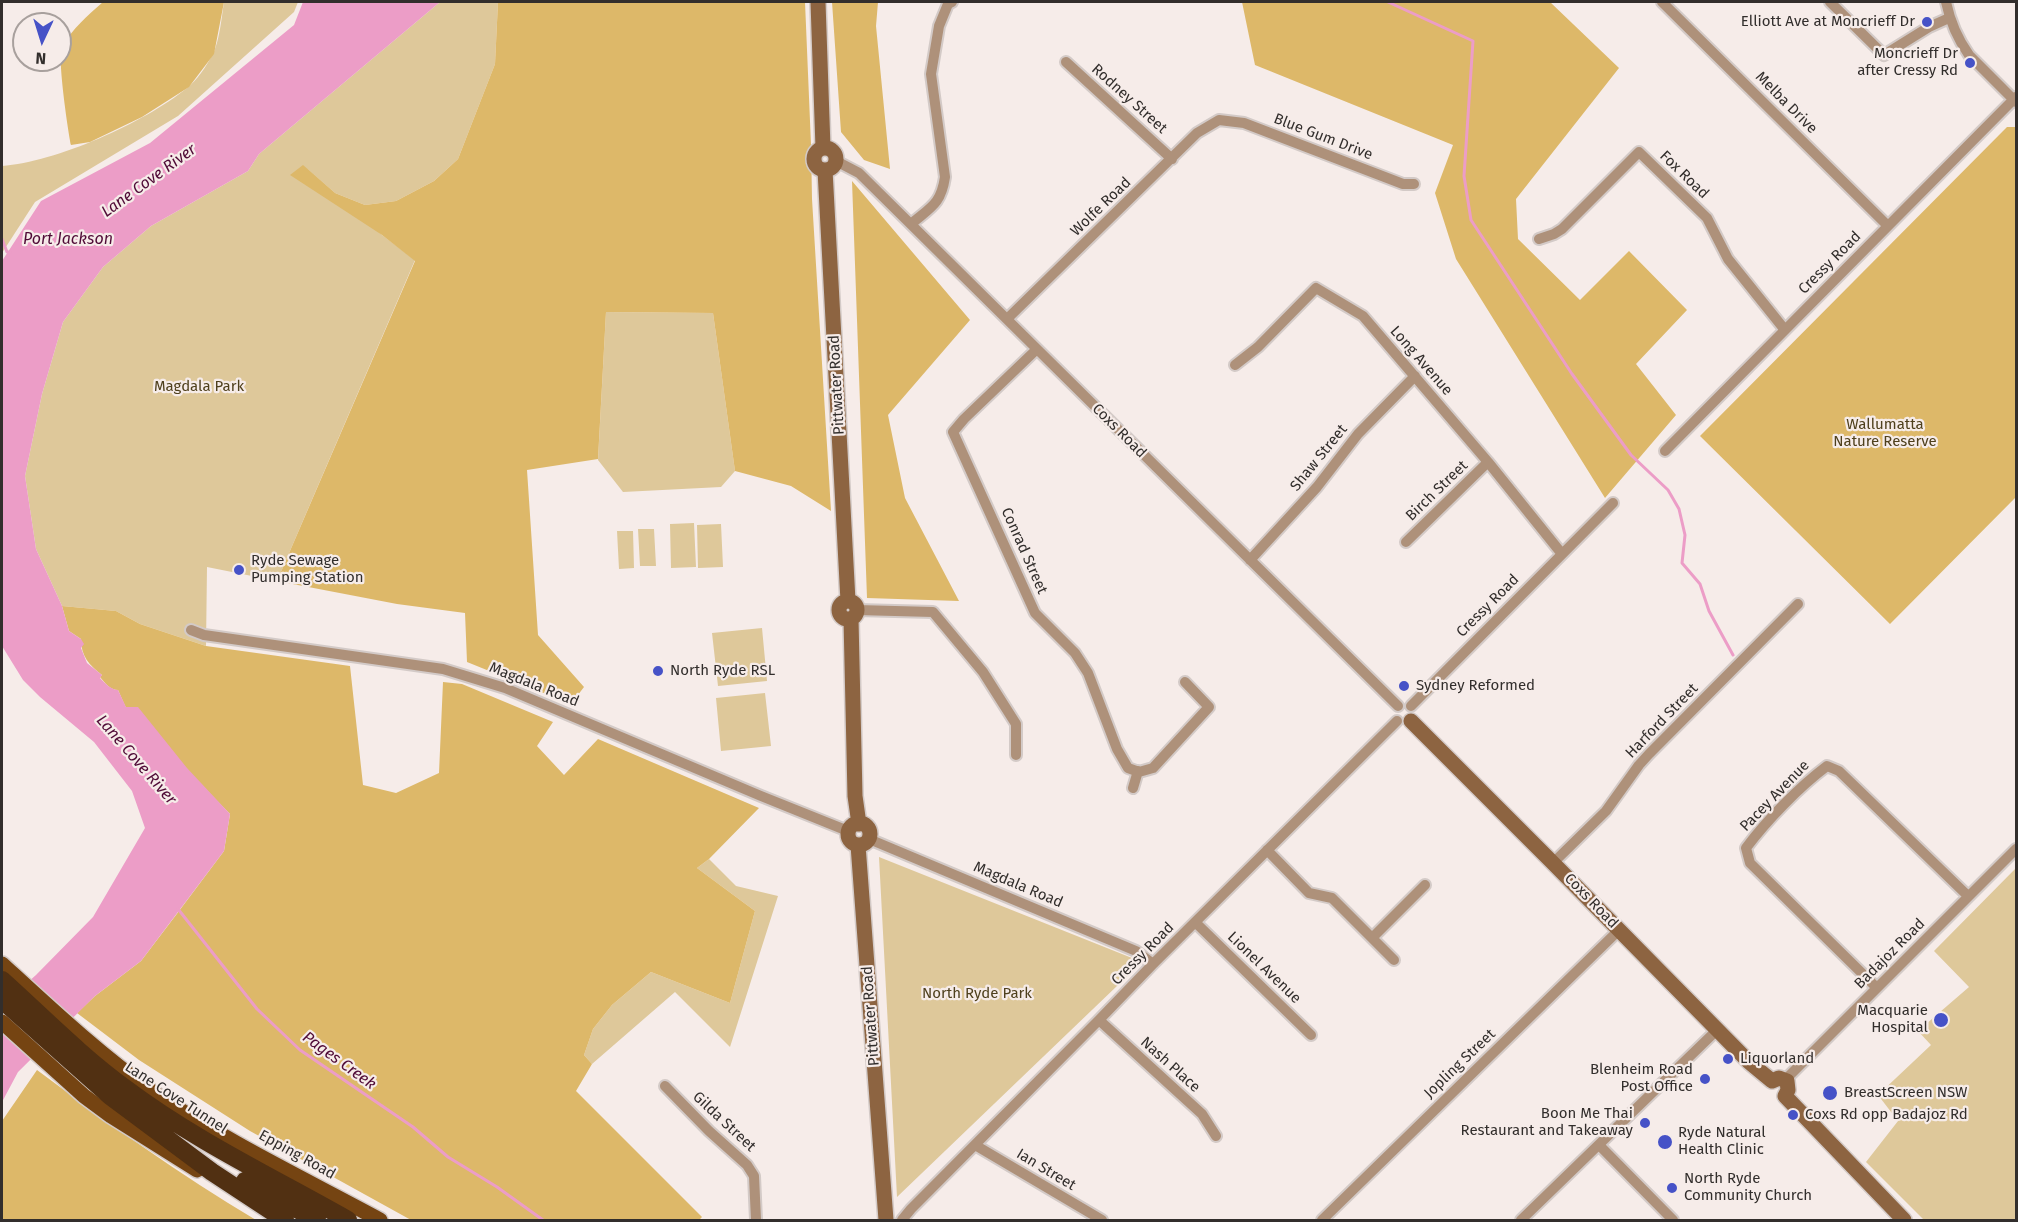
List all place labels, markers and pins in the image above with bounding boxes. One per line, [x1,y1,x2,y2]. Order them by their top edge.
place label: Elliott Ave at Moncrieff Dr [1741,13,1915,31]
marker: Elliott Ave at Moncrieff Dr [1920,15,1934,29]
place label: Moncrieff Dr after Cressy Rd [1857,45,1958,80]
marker: Moncrieff Dr after Cressy Rd [1963,56,1977,70]
place label: Ryde Sewage Pumping Station [251,552,363,587]
marker: Ryde Sewage Pumping Station [232,563,246,577]
place label: North Ryde RSL [670,662,775,680]
marker: North Ryde RSL [651,664,665,678]
place label: Sydney Reformed [1416,677,1535,695]
marker: Sydney Reformed [1397,679,1411,693]
place label: Macquarie Hospital [1857,1002,1928,1037]
marker: Macquarie Hospital [1932,1011,1950,1029]
place label: Liquorland [1740,1050,1814,1068]
marker: Liquorland [1721,1052,1735,1066]
place label: Blenheim Road Post Office [1590,1061,1693,1096]
marker: Blenheim Road Post Office [1698,1072,1712,1086]
marker: BreastScreen NSW [1821,1084,1839,1102]
place label: BreastScreen NSW [1844,1084,1967,1102]
place label: Boon Me Thai Restaurant and Takeaway [1461,1105,1633,1140]
place label: Coxs Rd opp Badajoz Rd [1805,1106,1968,1124]
marker: Coxs Rd opp Badajoz Rd [1786,1108,1800,1122]
marker: Boon Me Thai Restaurant and Takeaway [1638,1116,1652,1130]
place label: Ryde Natural Health Clinic [1678,1124,1766,1159]
marker: Ryde Natural Health Clinic [1656,1133,1674,1151]
place label: North Ryde Community Church [1684,1170,1812,1205]
marker: North Ryde Community Church [1665,1181,1679,1195]

